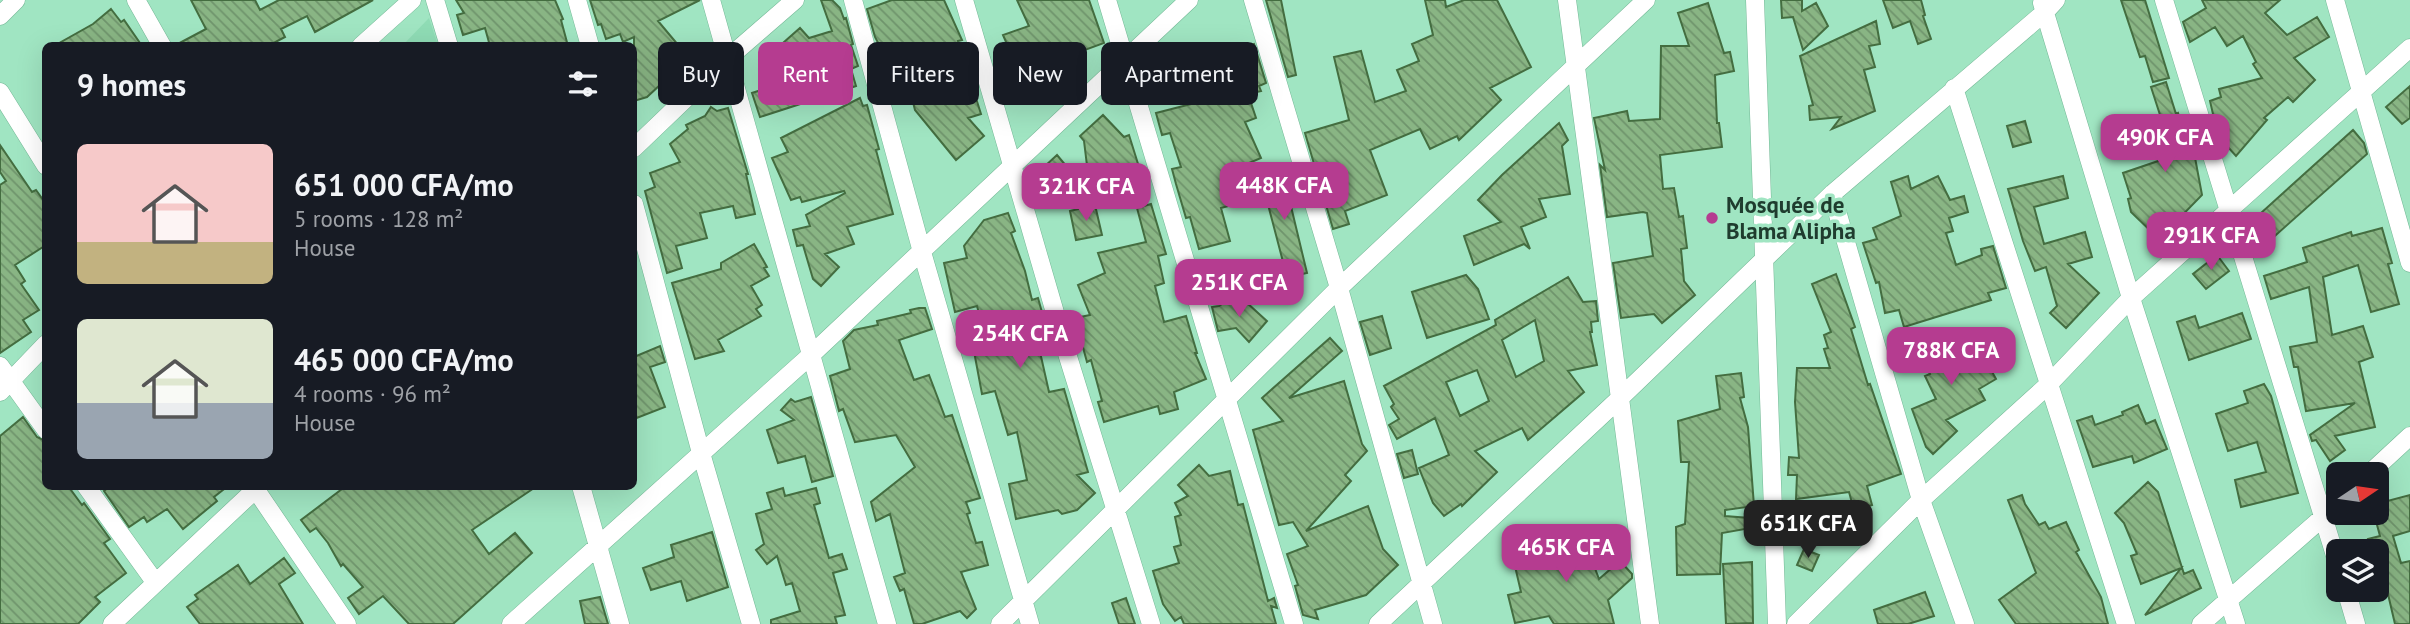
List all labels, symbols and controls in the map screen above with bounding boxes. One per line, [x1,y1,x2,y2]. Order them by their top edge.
chip: Buy [658,42,744,105]
chip: Rent [758,42,853,105]
chip: Filters [867,42,979,105]
chip: New [993,42,1087,105]
chip: Apartment [1101,42,1258,105]
text: 9 homes [77,65,186,104]
icon: filters [564,65,602,103]
pin: 490K CFA [2093,114,2237,174]
text: 490K CFA [2117,122,2213,151]
pin: 448K CFA [1212,162,1356,222]
pin: 321K CFA [1014,164,1158,223]
text: 651 000 CFA/mo [294,165,514,204]
text: 448K CFA [1236,170,1332,199]
text: 321K CFA [1038,171,1134,200]
icon: home [133,172,217,256]
place label: Mosquée de Blama Alipha [1726,190,1856,245]
text: 5 rooms · 128 m² [294,204,463,233]
marker: Mosquée de Blama Alipha [1704,210,1720,226]
pin: 291K CFA [2139,212,2283,272]
text: 291K CFA [2163,220,2259,249]
text: House [294,233,356,262]
pin: 251K CFA [1167,260,1311,319]
text: 251K CFA [1191,267,1287,296]
pin: 254K CFA [948,310,1092,370]
text: 254K CFA [972,318,1068,347]
pin: 788K CFA [1879,328,2023,387]
text: 788K CFA [1903,335,1999,364]
text: 465 000 CFA/mo [294,340,514,379]
icon: home [133,347,217,431]
text: 4 rooms · 96 m² [294,379,451,408]
text: House [294,408,356,437]
north arrow [2326,462,2389,525]
map controls [2326,462,2389,602]
pin: 651K CFA [1736,500,1880,560]
text: 651K CFA [1760,508,1856,537]
pin: 465K CFA [1494,524,1638,584]
text: 465K CFA [1518,532,1614,561]
button: layers [2326,539,2389,602]

